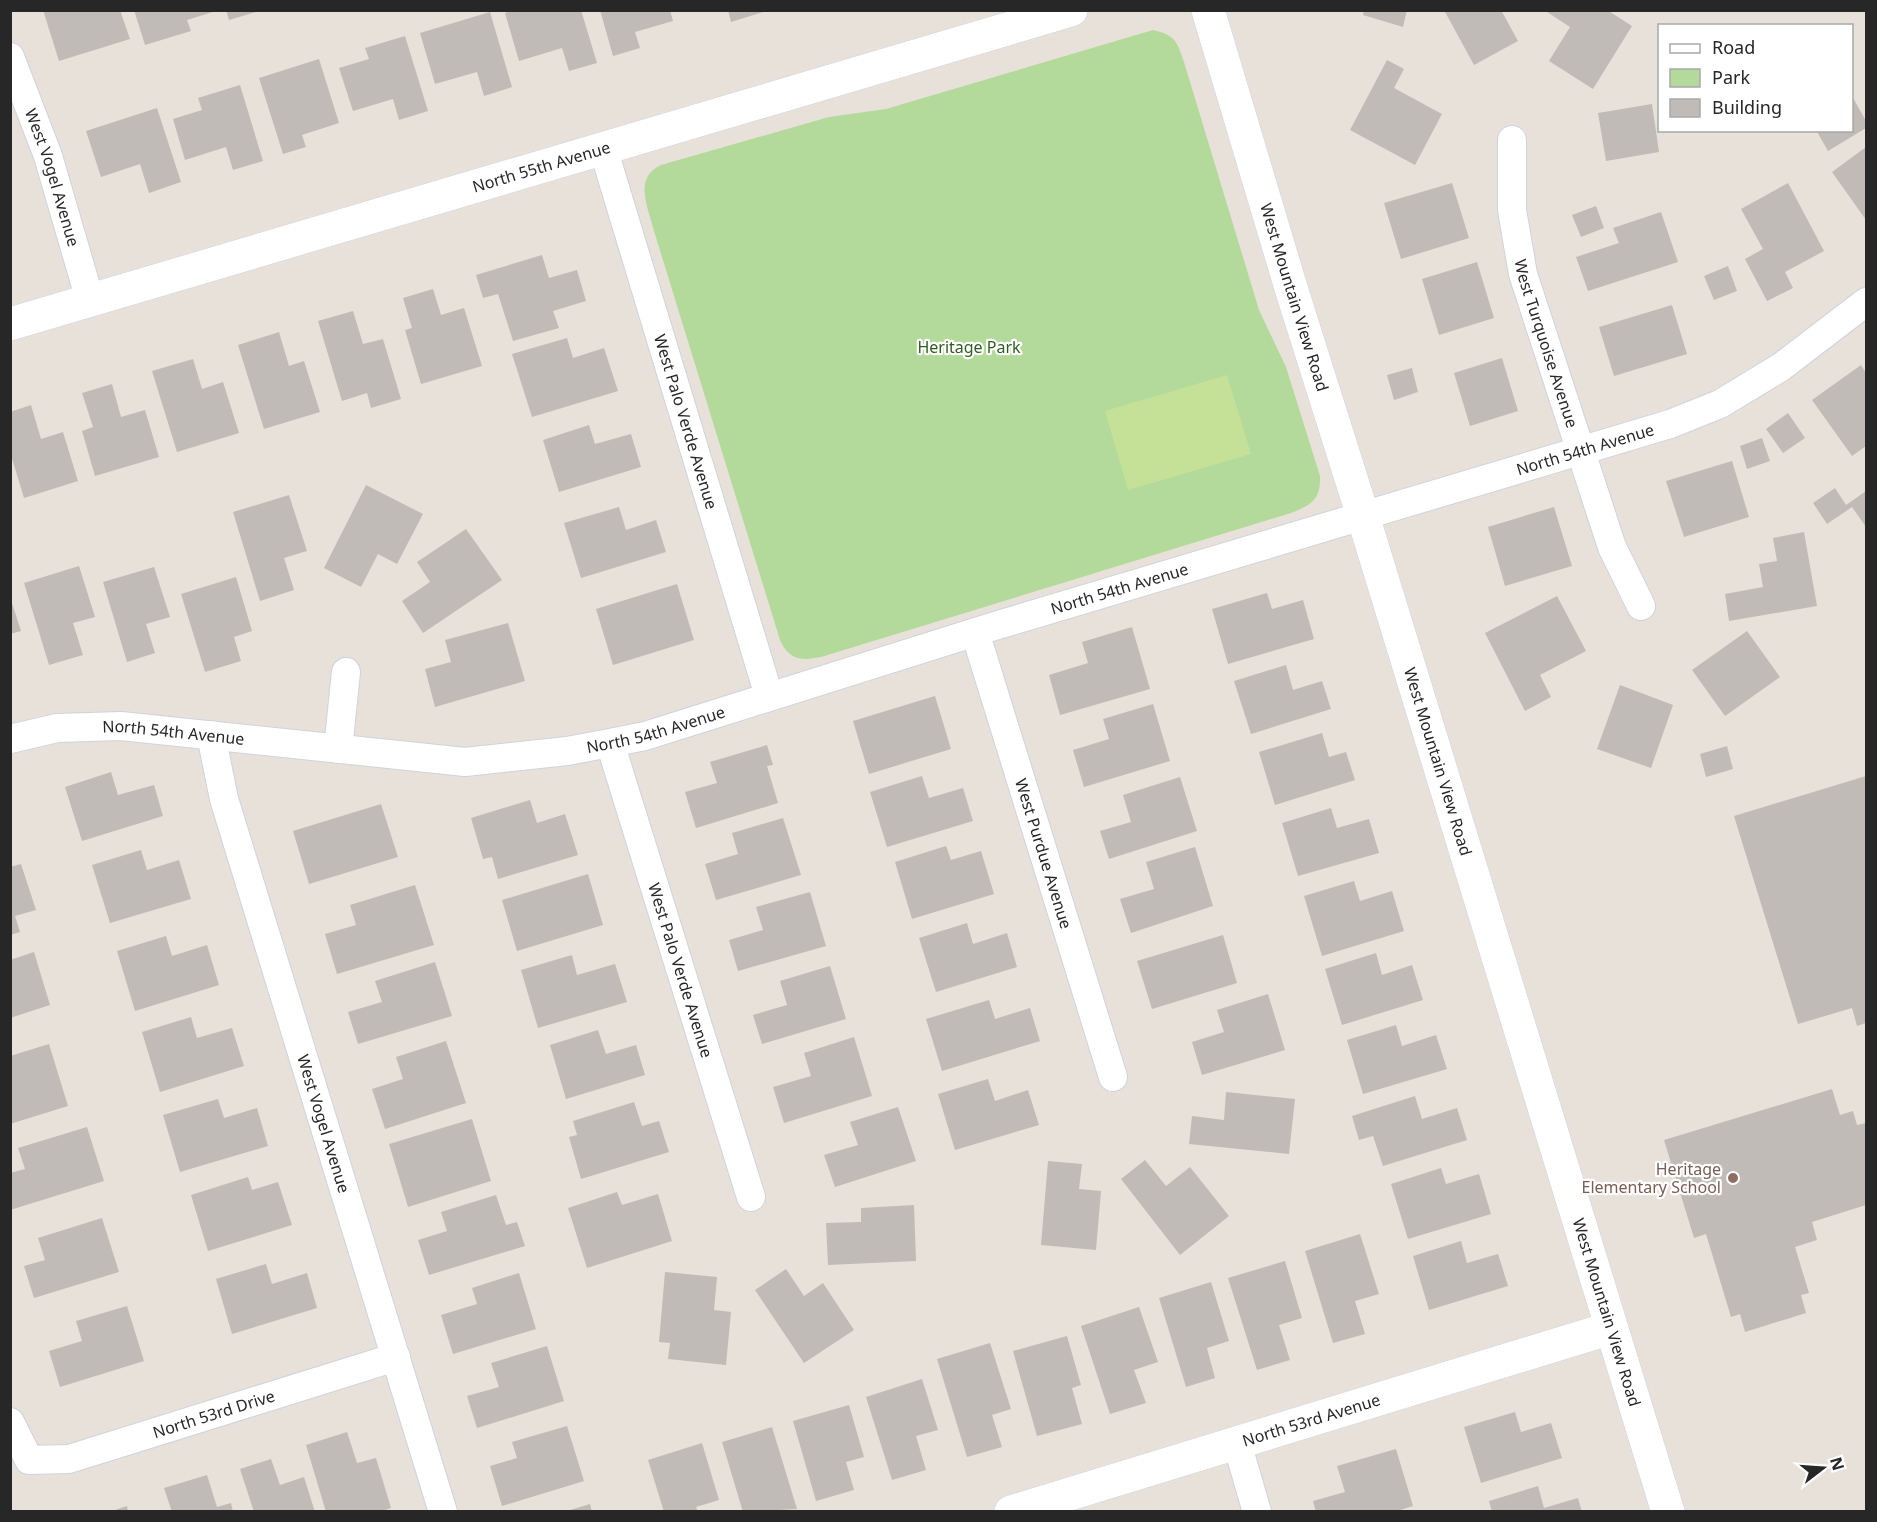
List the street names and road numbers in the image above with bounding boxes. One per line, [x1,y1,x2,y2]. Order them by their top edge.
street label: West Vogel Avenue [20,106,85,249]
street label: North 55th Avenue [470,136,613,198]
street label: West Mountain View Road [1255,200,1334,394]
street label: West Turquoise Avenue [1510,257,1583,431]
street label: West Palo Verde Avenue [649,332,723,512]
street label: North 54th Avenue [1514,418,1657,480]
street label: North 54th Avenue [1048,558,1191,620]
street label: West Mountain View Road [1399,665,1477,858]
street label: North 54th Avenue [585,701,728,758]
street label: North 54th Avenue [102,715,246,750]
street label: West Purdue Avenue [1010,776,1077,931]
street label: West Palo Verde Avenue [643,880,718,1060]
street label: West Vogel Avenue [292,1052,355,1196]
street label: West Mountain View Road [1568,1215,1646,1409]
street label: North 53rd Drive [150,1385,277,1443]
street label: North 53rd Avenue [1240,1388,1383,1451]

